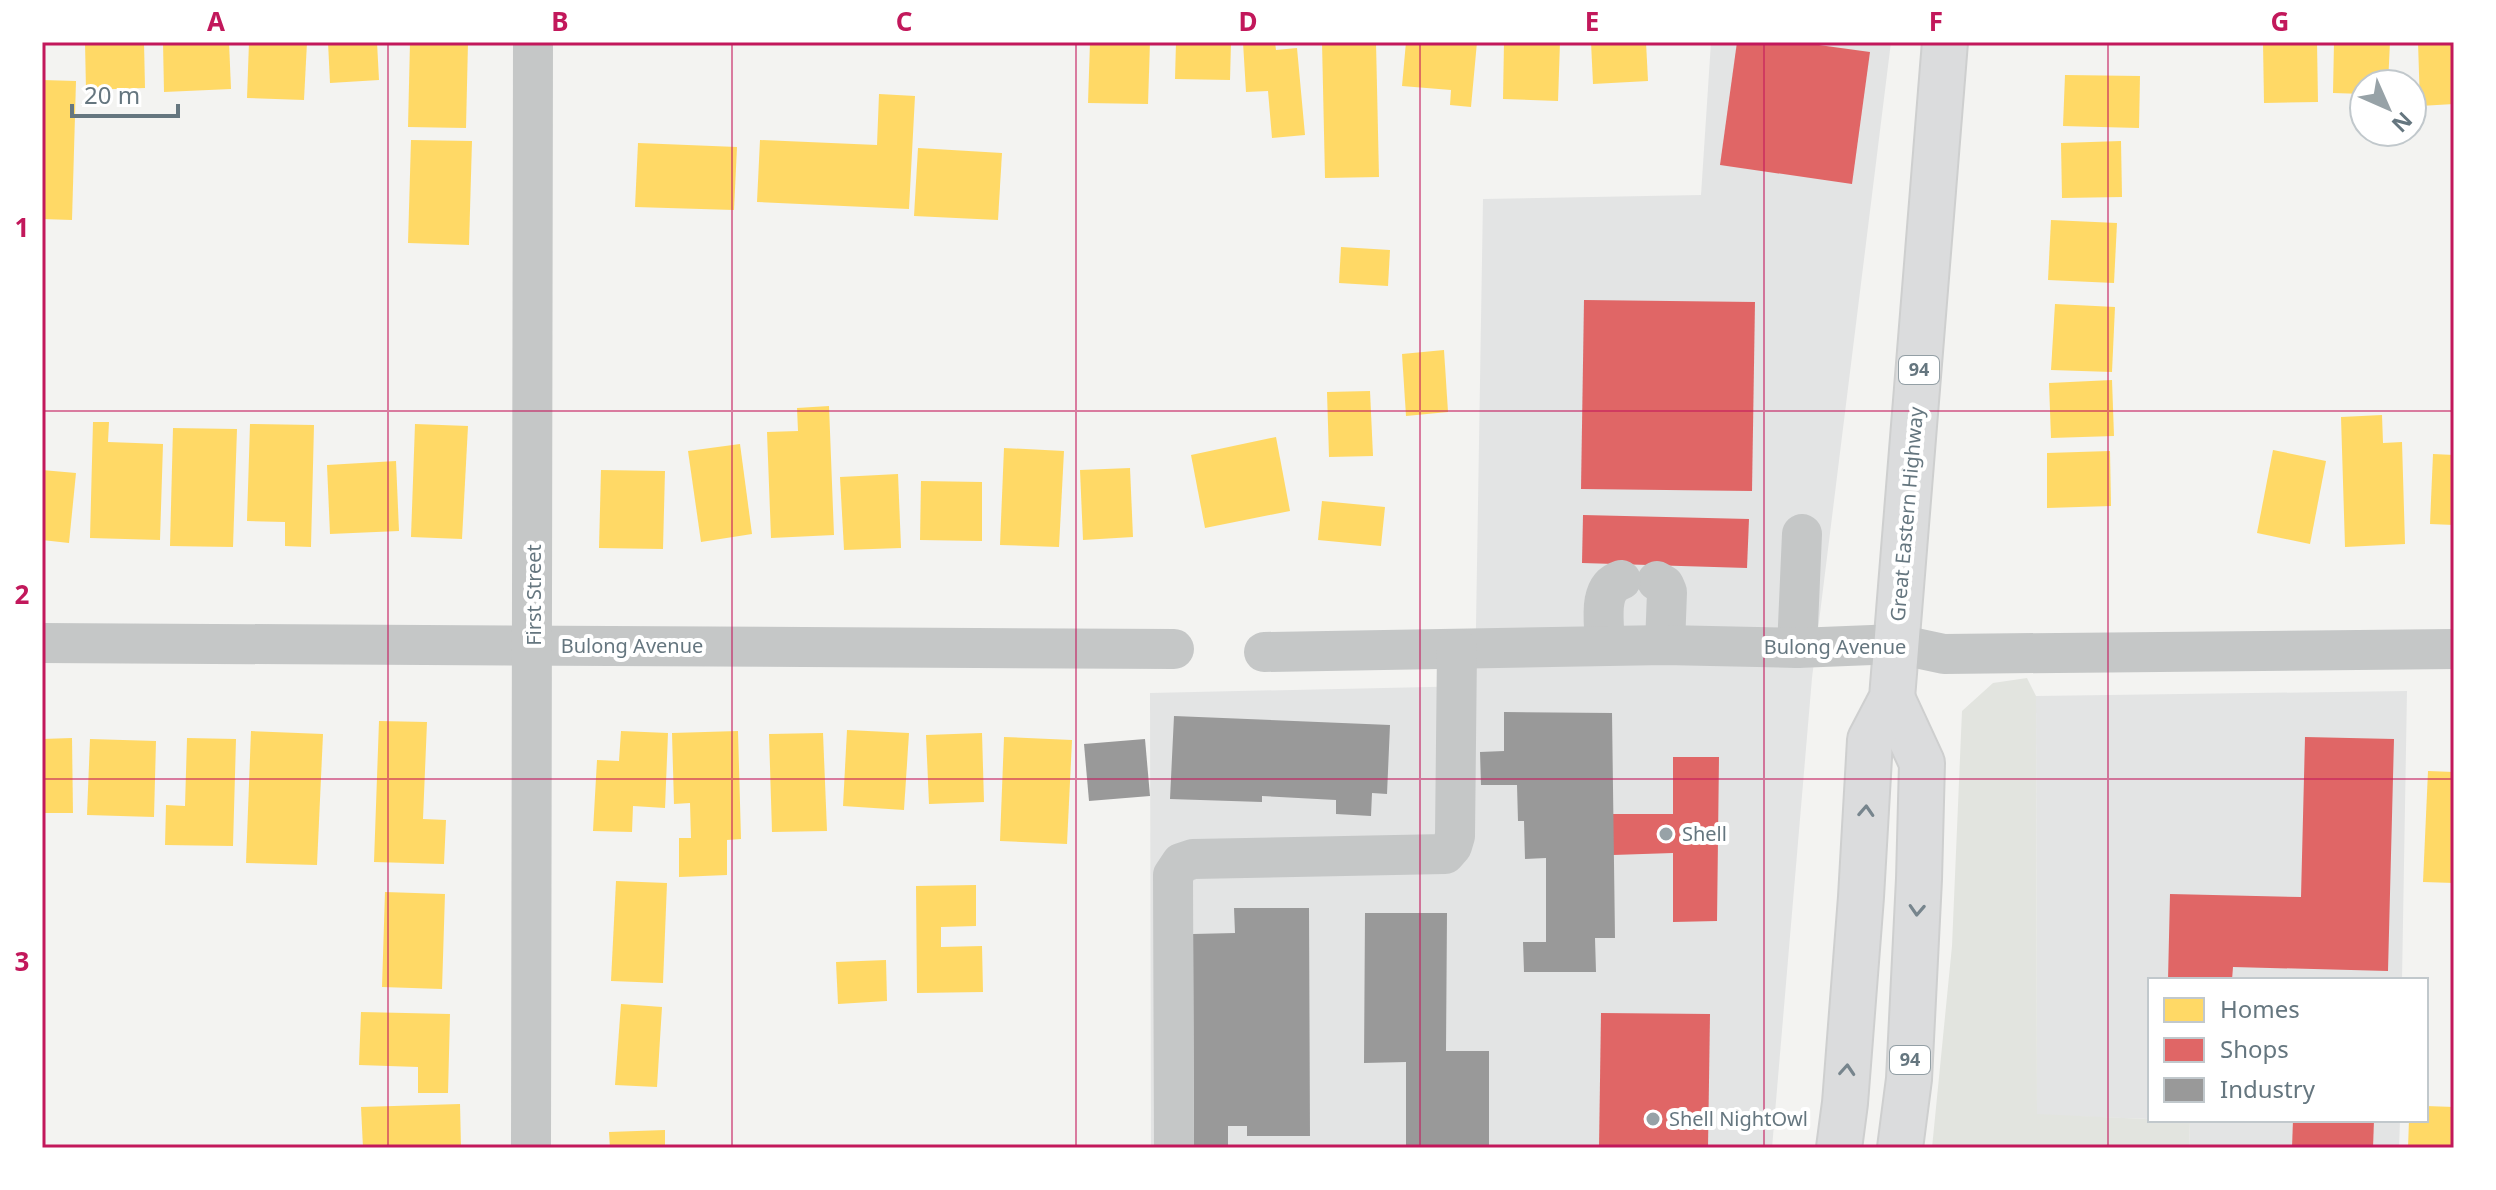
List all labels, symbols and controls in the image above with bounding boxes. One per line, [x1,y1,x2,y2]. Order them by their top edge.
text: A [207,3,225,39]
text: B [551,3,569,39]
text: C [896,3,912,39]
text: D [1238,3,1258,39]
text: E [1585,3,1599,39]
text: F [1929,3,1943,39]
text: G [2271,3,2289,39]
scale bar [72,68,178,118]
north arrow [2348,68,2428,148]
text: 20 m [84,78,140,111]
text: N [2386,106,2420,140]
text: 1 [15,209,29,245]
road number: 94 [1899,356,1939,384]
street label: Great Eastern Highway [1884,405,1929,622]
street label: First Street [520,544,547,646]
text: 2 [15,576,30,612]
street label: Bulong Avenue [561,632,703,659]
street label: Bulong Avenue [1764,633,1906,660]
one-way arrow [1857,804,1874,817]
place label: Shell [1682,820,1727,847]
marker: Shell [1657,825,1675,843]
one-way arrow [1909,904,1926,917]
text: 3 [15,943,29,979]
legend [2148,978,2428,1122]
text: Homes [2220,992,2300,1025]
text: Shops [2220,1032,2289,1065]
road number: 94 [1890,1046,1930,1074]
one-way arrow [1838,1064,1855,1077]
text: Industry [2220,1072,2316,1105]
place label: Shell NightOwl [1669,1105,1808,1132]
marker: Shell NightOwl [1644,1110,1662,1128]

